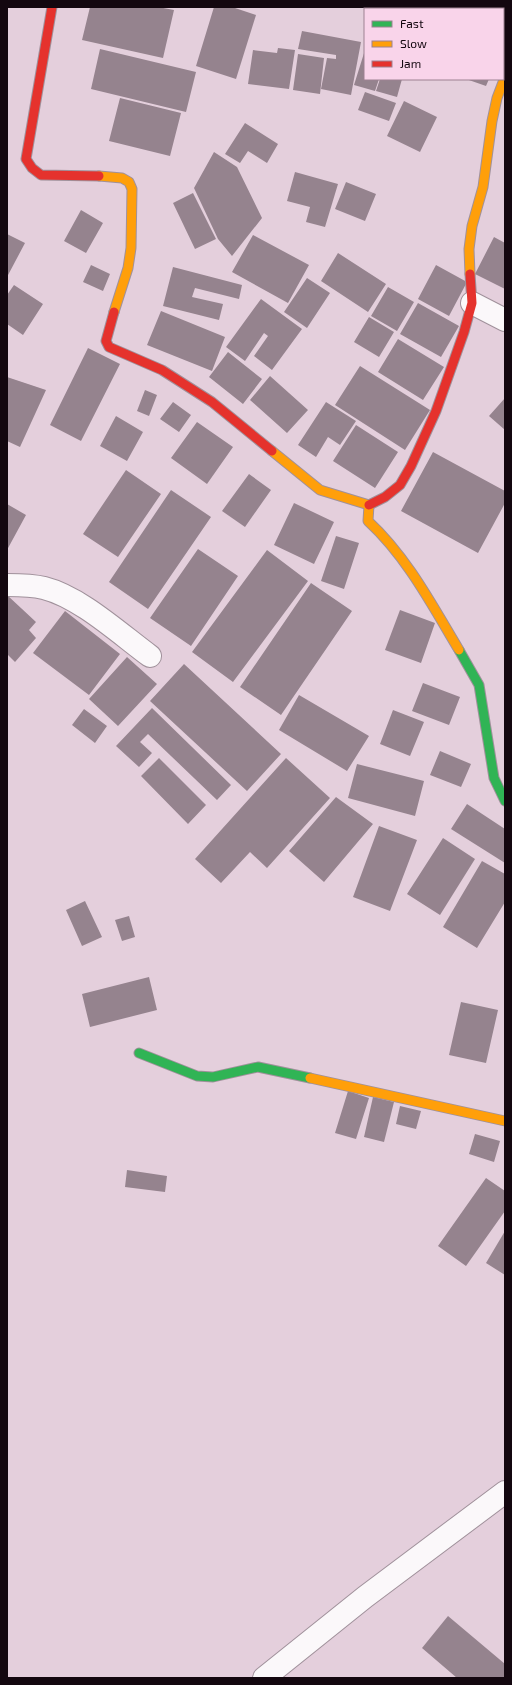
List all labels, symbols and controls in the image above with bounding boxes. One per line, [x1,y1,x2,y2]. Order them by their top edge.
legend [364,8,504,80]
text: Fast [400,16,424,30]
text: Slow [400,36,427,50]
text: Jam [400,56,421,70]

